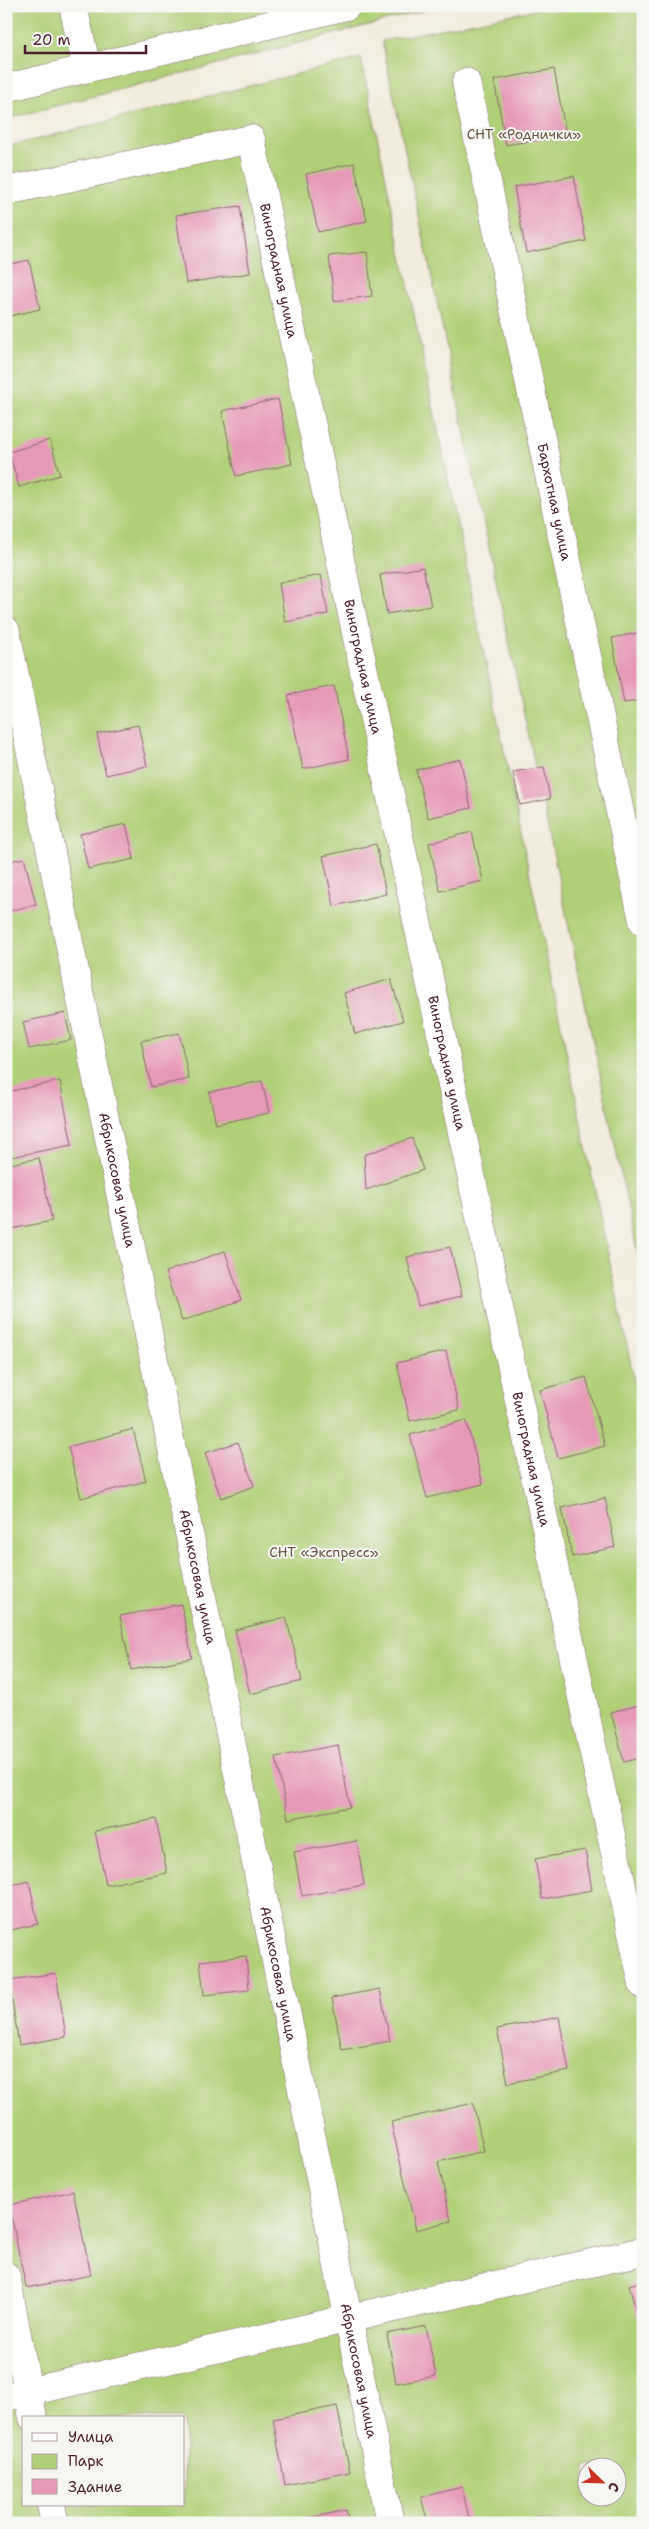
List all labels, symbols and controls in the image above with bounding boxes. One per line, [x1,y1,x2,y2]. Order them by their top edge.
scale bar [25,22,146,54]
text: 20 m [32,30,71,50]
park label: СНТ «Роднички» [467,125,581,143]
street label: Виноградная улица [256,202,302,340]
street label: Бархотная улица [533,441,576,562]
street label: Виноградная улица [340,598,386,736]
street label: Виноградная улица [424,994,470,1132]
street label: Абрикосовая улица [95,1111,140,1249]
street label: Виноградная улица [508,1390,554,1528]
street label: Абрикосовая улица [175,1508,220,1646]
park label: СНТ «Экспресс» [269,1543,379,1561]
street label: Абрикосовая улица [256,1904,301,2043]
street label: Абрикосовая улица [337,2301,382,2440]
legend [22,2416,185,2506]
text: Улица [68,2427,114,2447]
text: Парк [68,2451,104,2471]
north arrow [576,2456,626,2506]
text: Здание [68,2477,122,2497]
text: С [604,2480,624,2495]

